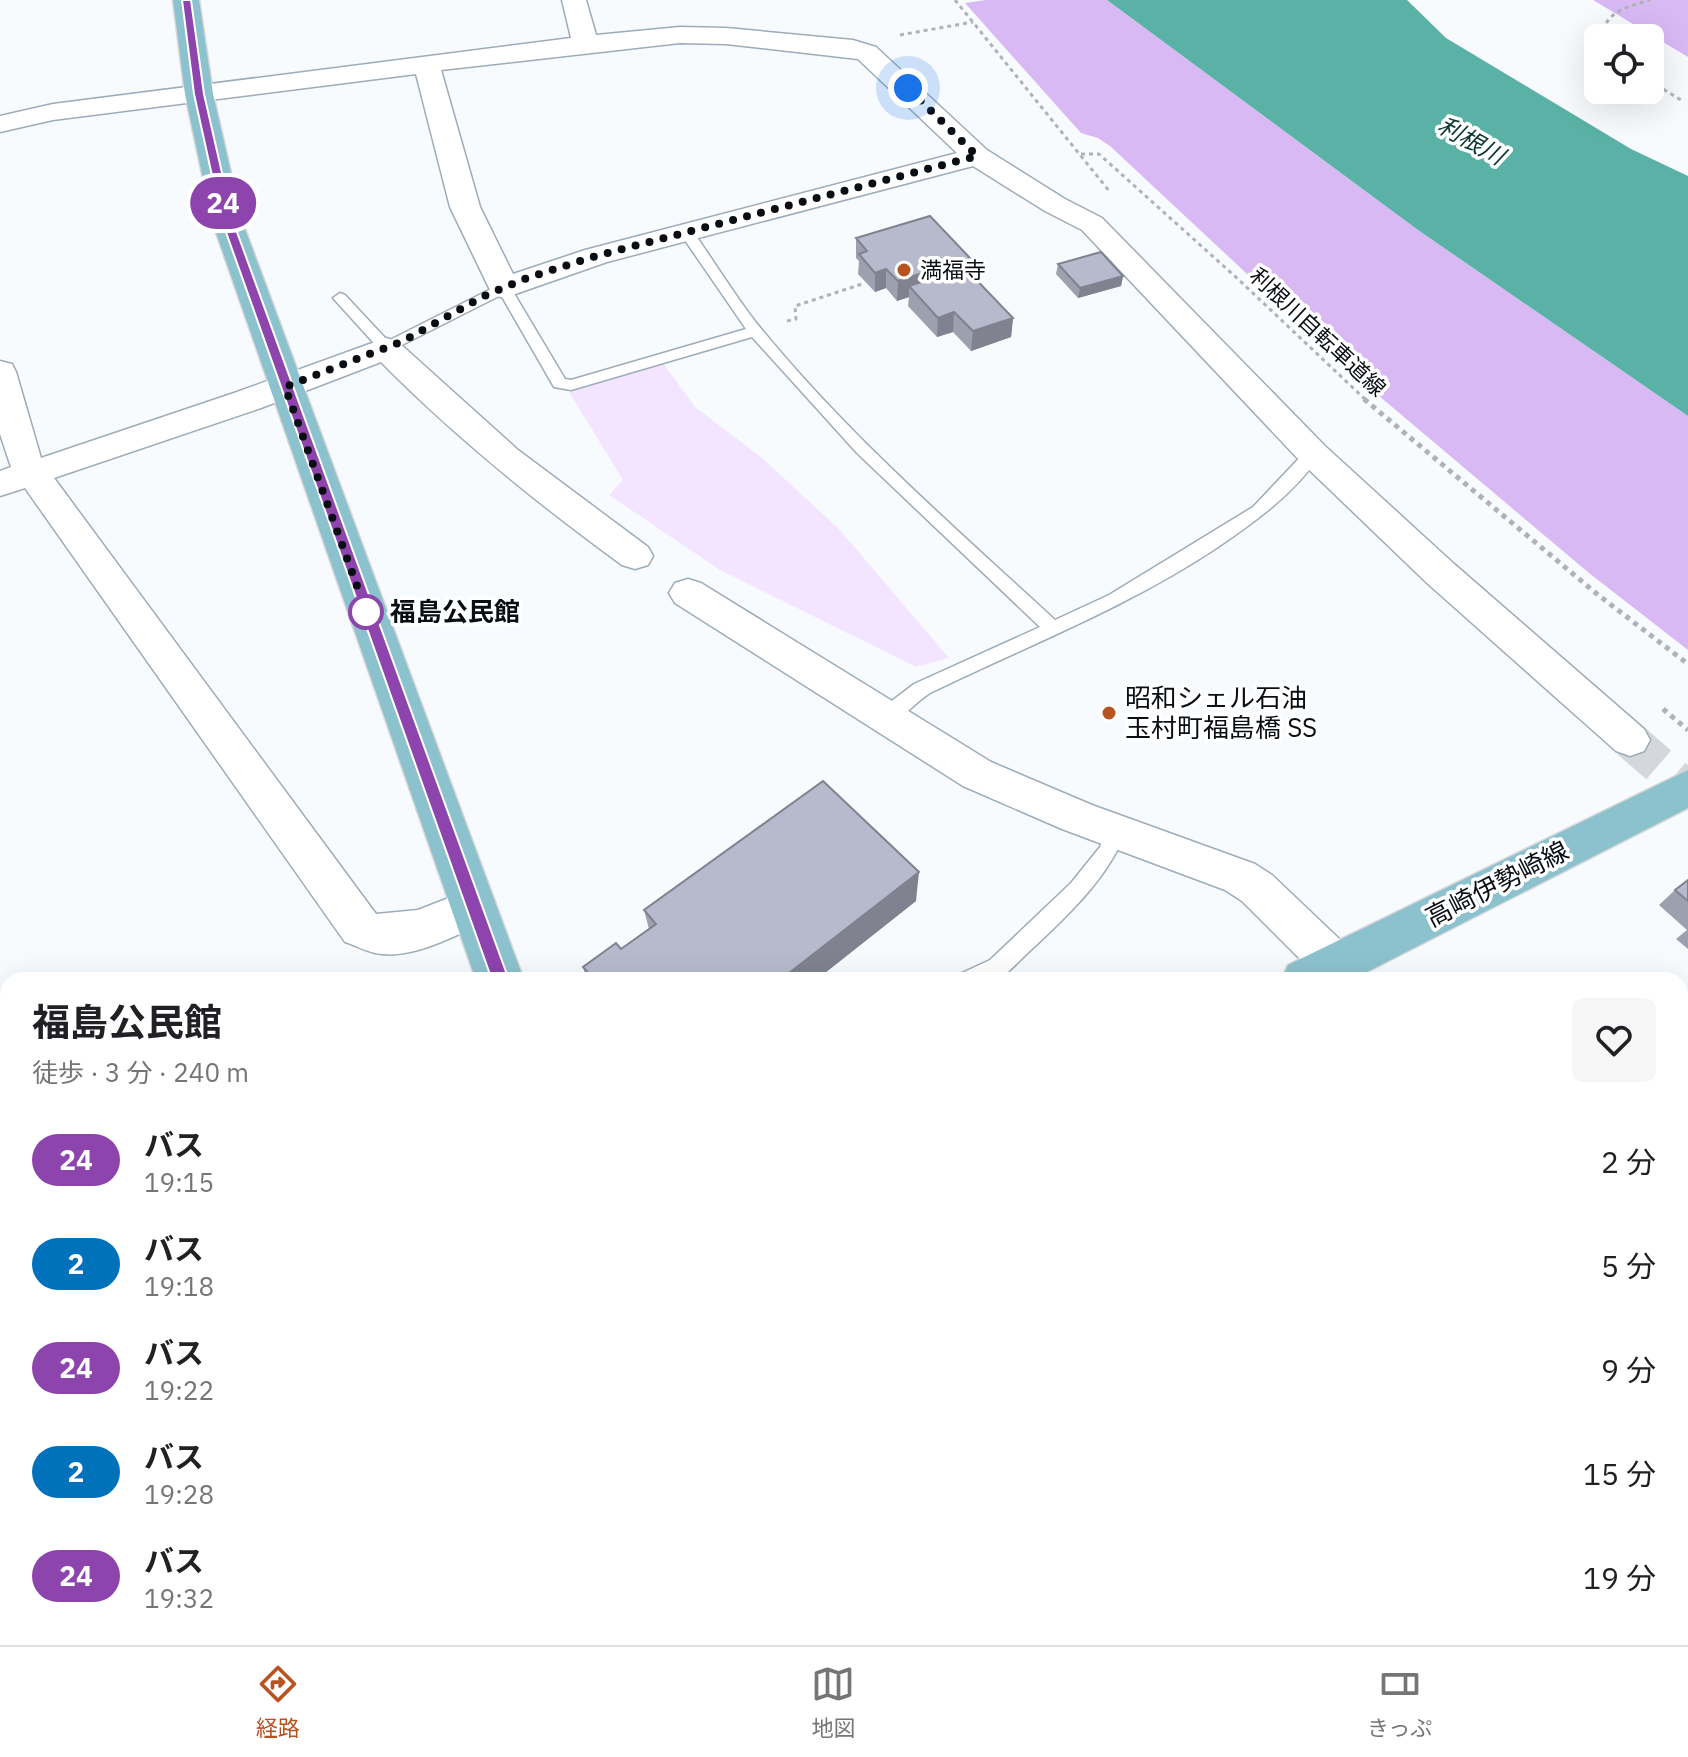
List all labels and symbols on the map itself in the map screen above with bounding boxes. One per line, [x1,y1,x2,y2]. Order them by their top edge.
your location [888,68,928,108]
water label: 利根川 [1432,109,1513,173]
line badge: 24 [187,177,259,229]
place label: 満福寺 [920,255,986,284]
marker: 満福寺 [895,261,913,279]
street label: 利根川自転車道線 [1244,261,1393,402]
place label: 福島公民館 [390,594,520,628]
marker: 福島公民館 [349,595,383,629]
place label: 昭和シェル石油 玉村町福島橋 SS [1125,680,1317,744]
marker: 昭和シェル石油 玉村町福島橋 SS [1100,704,1118,722]
street label: 高崎伊勢崎線 [1419,833,1574,934]

